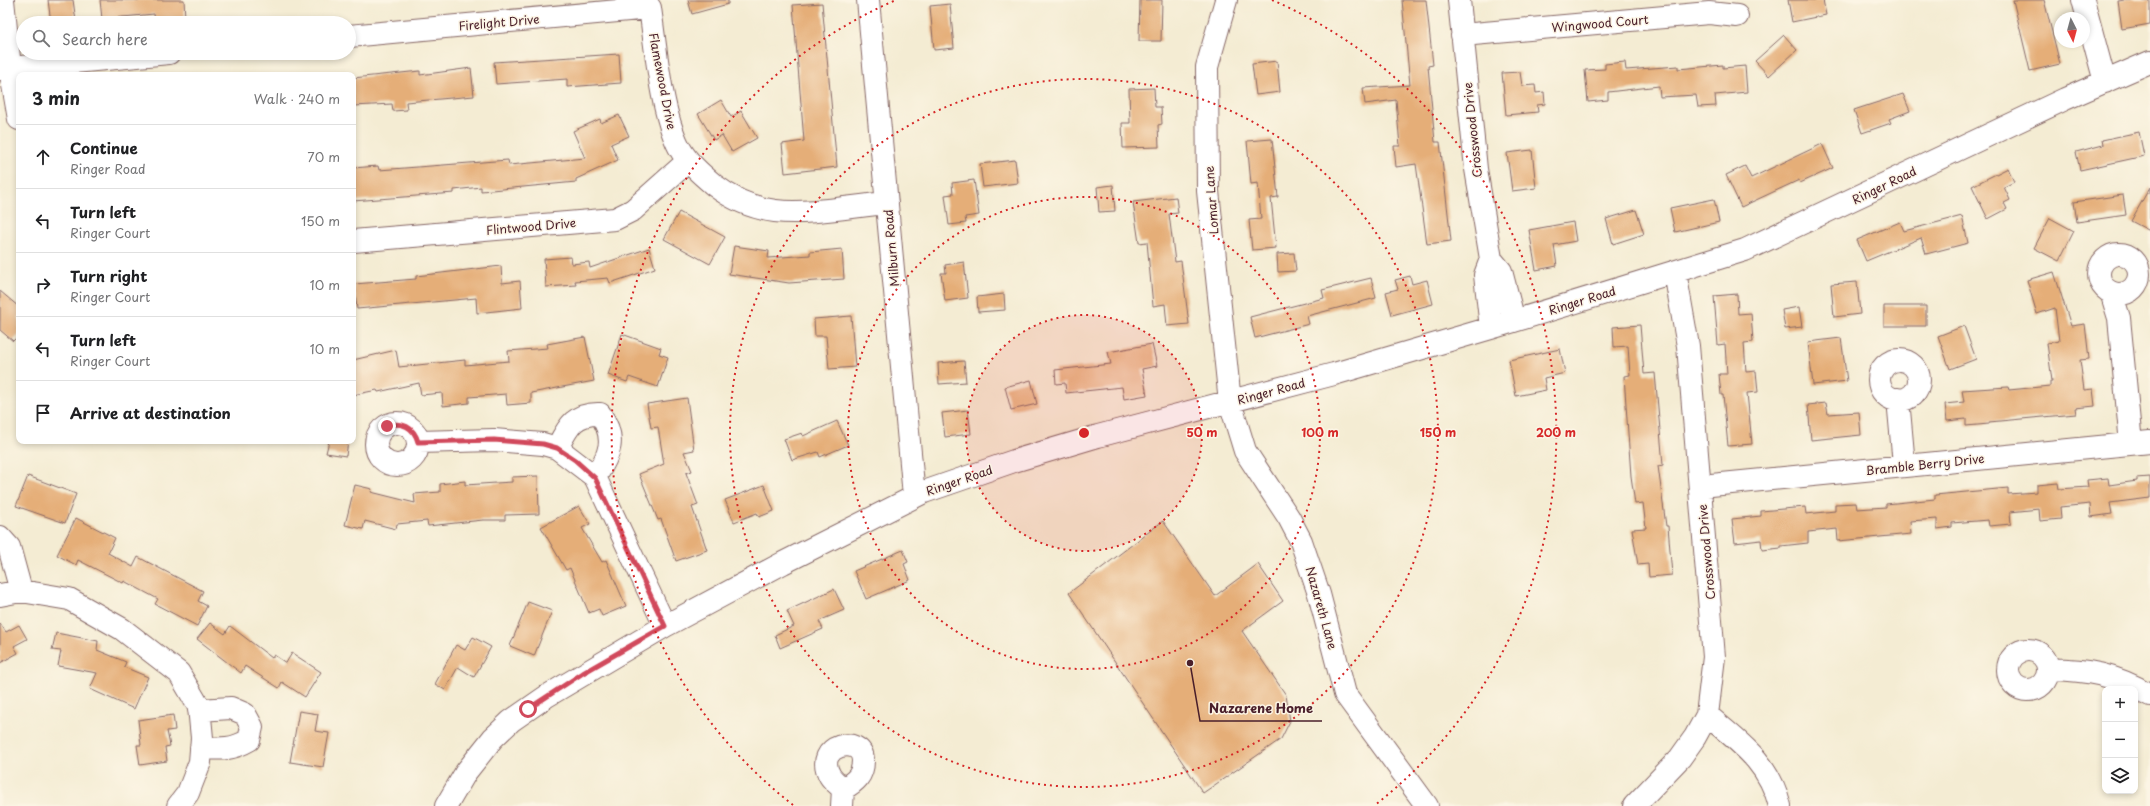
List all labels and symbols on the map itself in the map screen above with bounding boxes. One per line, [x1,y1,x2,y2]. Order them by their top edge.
street label: Firelight Drive [458,9,540,35]
street label: Wingwood Court [1551,10,1649,36]
north arrow [2054,12,2090,48]
street label: Flamewood Drive [645,31,681,131]
street label: Crosswood Drive [1458,81,1486,179]
street label: Ringer Road [1849,162,1919,208]
street label: Lomar Lane [1200,165,1222,235]
street label: Milburn Road [879,209,903,287]
street label: Flintwood Drive [485,213,577,239]
street label: Ringer Road [1546,281,1618,319]
street label: Ringer Road [1235,373,1307,409]
route end [378,417,396,435]
text: 50 m [1186,423,1218,441]
text: 100 m [1301,423,1339,441]
text: 150 m [1420,423,1456,441]
text: 200 m [1536,423,1576,441]
centre of rings [1077,426,1091,440]
street label: Bramble Berry Drive [1865,449,1985,479]
street label: Ringer Road [923,460,995,500]
street label: Crosswood Drive [1693,503,1719,601]
street label: Nazareth Lane [1302,564,1343,652]
callout: Nazarene Home [1200,696,1322,721]
text: Nazarene Home [1209,698,1313,717]
route start [519,700,537,718]

